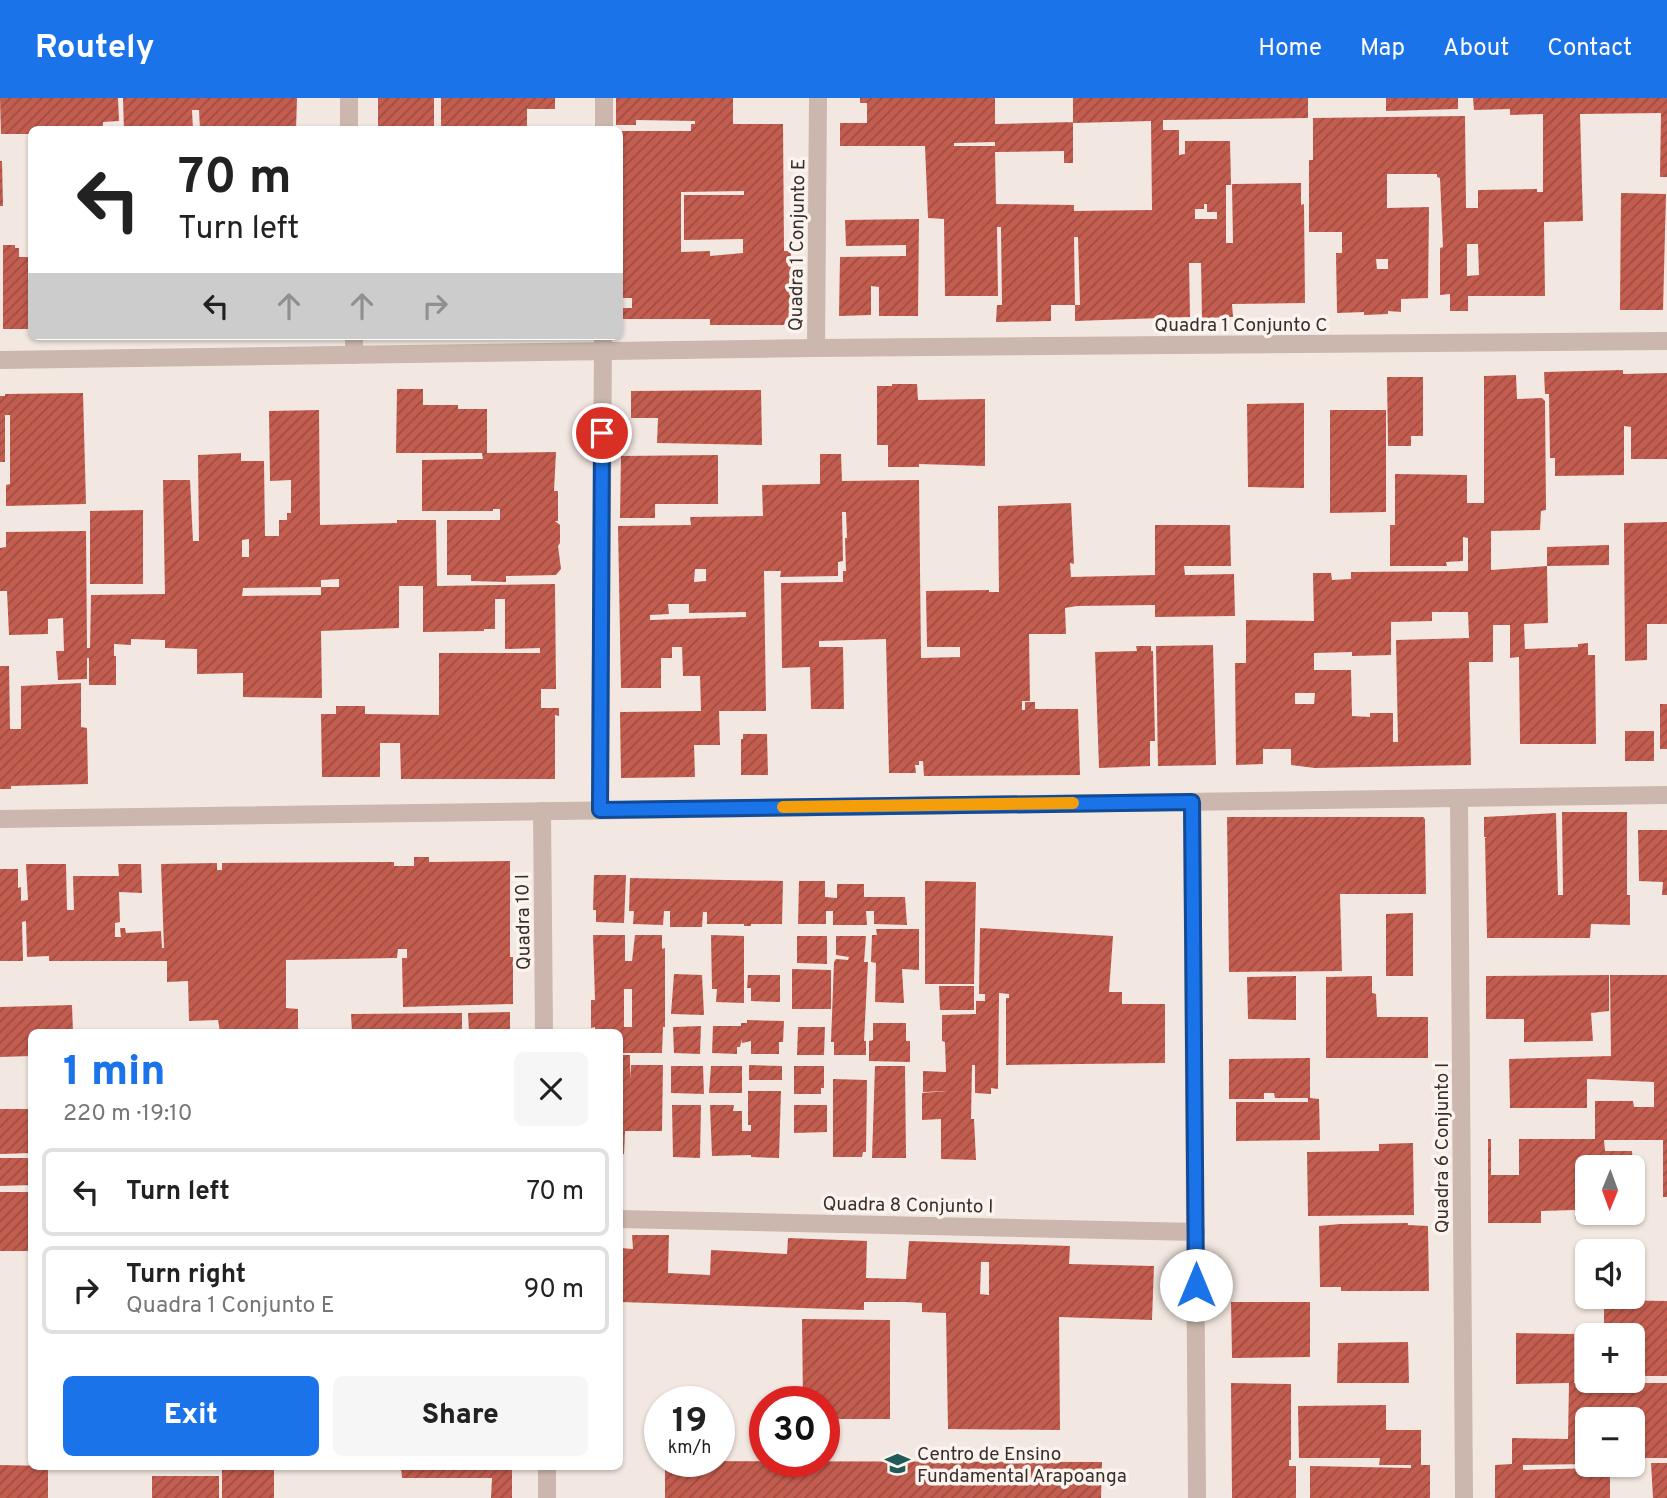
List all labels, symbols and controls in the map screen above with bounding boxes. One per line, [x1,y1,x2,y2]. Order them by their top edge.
text: Routely [35,28,154,70]
text: Home [1258,34,1322,64]
text: Map [1360,34,1405,64]
text: About [1443,34,1509,64]
text: Contact [1547,34,1632,64]
text: 70 m [178,149,292,211]
icon: left [63,154,154,245]
street label: Quadra 1 Conjunto E [784,159,812,331]
text: Turn left [178,210,299,250]
icon: left [197,287,235,325]
icon: ahead [270,287,308,325]
icon: ahead [343,287,381,325]
icon: right [416,287,454,325]
street label: Quadra 1 Conjunto C [1154,314,1328,338]
pin [572,403,632,463]
icon: arrive [583,414,621,452]
street label: Quadra 10 I [511,874,537,970]
text: 1 min [63,1047,166,1100]
button: close [514,1052,588,1126]
street label: Quadra 6 Conjunto I [1431,1063,1455,1233]
text: 220 m · 19:10 [63,1100,192,1129]
north arrow [1575,1155,1645,1225]
map controls [1575,1155,1645,1477]
icon: left [67,1173,105,1211]
text: Turn left [126,1176,230,1209]
text: 70 m [526,1176,584,1209]
street label: Quadra 8 Conjunto I [822,1193,994,1219]
button: sound [1575,1239,1645,1309]
position arrow [1159,1248,1233,1322]
text: Turn right [126,1259,246,1292]
icon: right [67,1271,105,1309]
text: 90 m [524,1274,584,1307]
text: Quadra 1 Conjunto E [126,1292,335,1321]
button: + [1575,1323,1645,1393]
button: Exit [63,1376,319,1456]
button: Share [333,1376,588,1456]
speed limit sign: 30 [749,1386,840,1477]
text: 19 [672,1400,707,1444]
button: − [1575,1407,1645,1477]
text: km/h [668,1437,711,1460]
place label: Centro de Ensino Fundamental Arapoanga [917,1443,1127,1489]
school or university icon: Centro de Ensino Fundamental Arapoanga [883,1450,911,1478]

